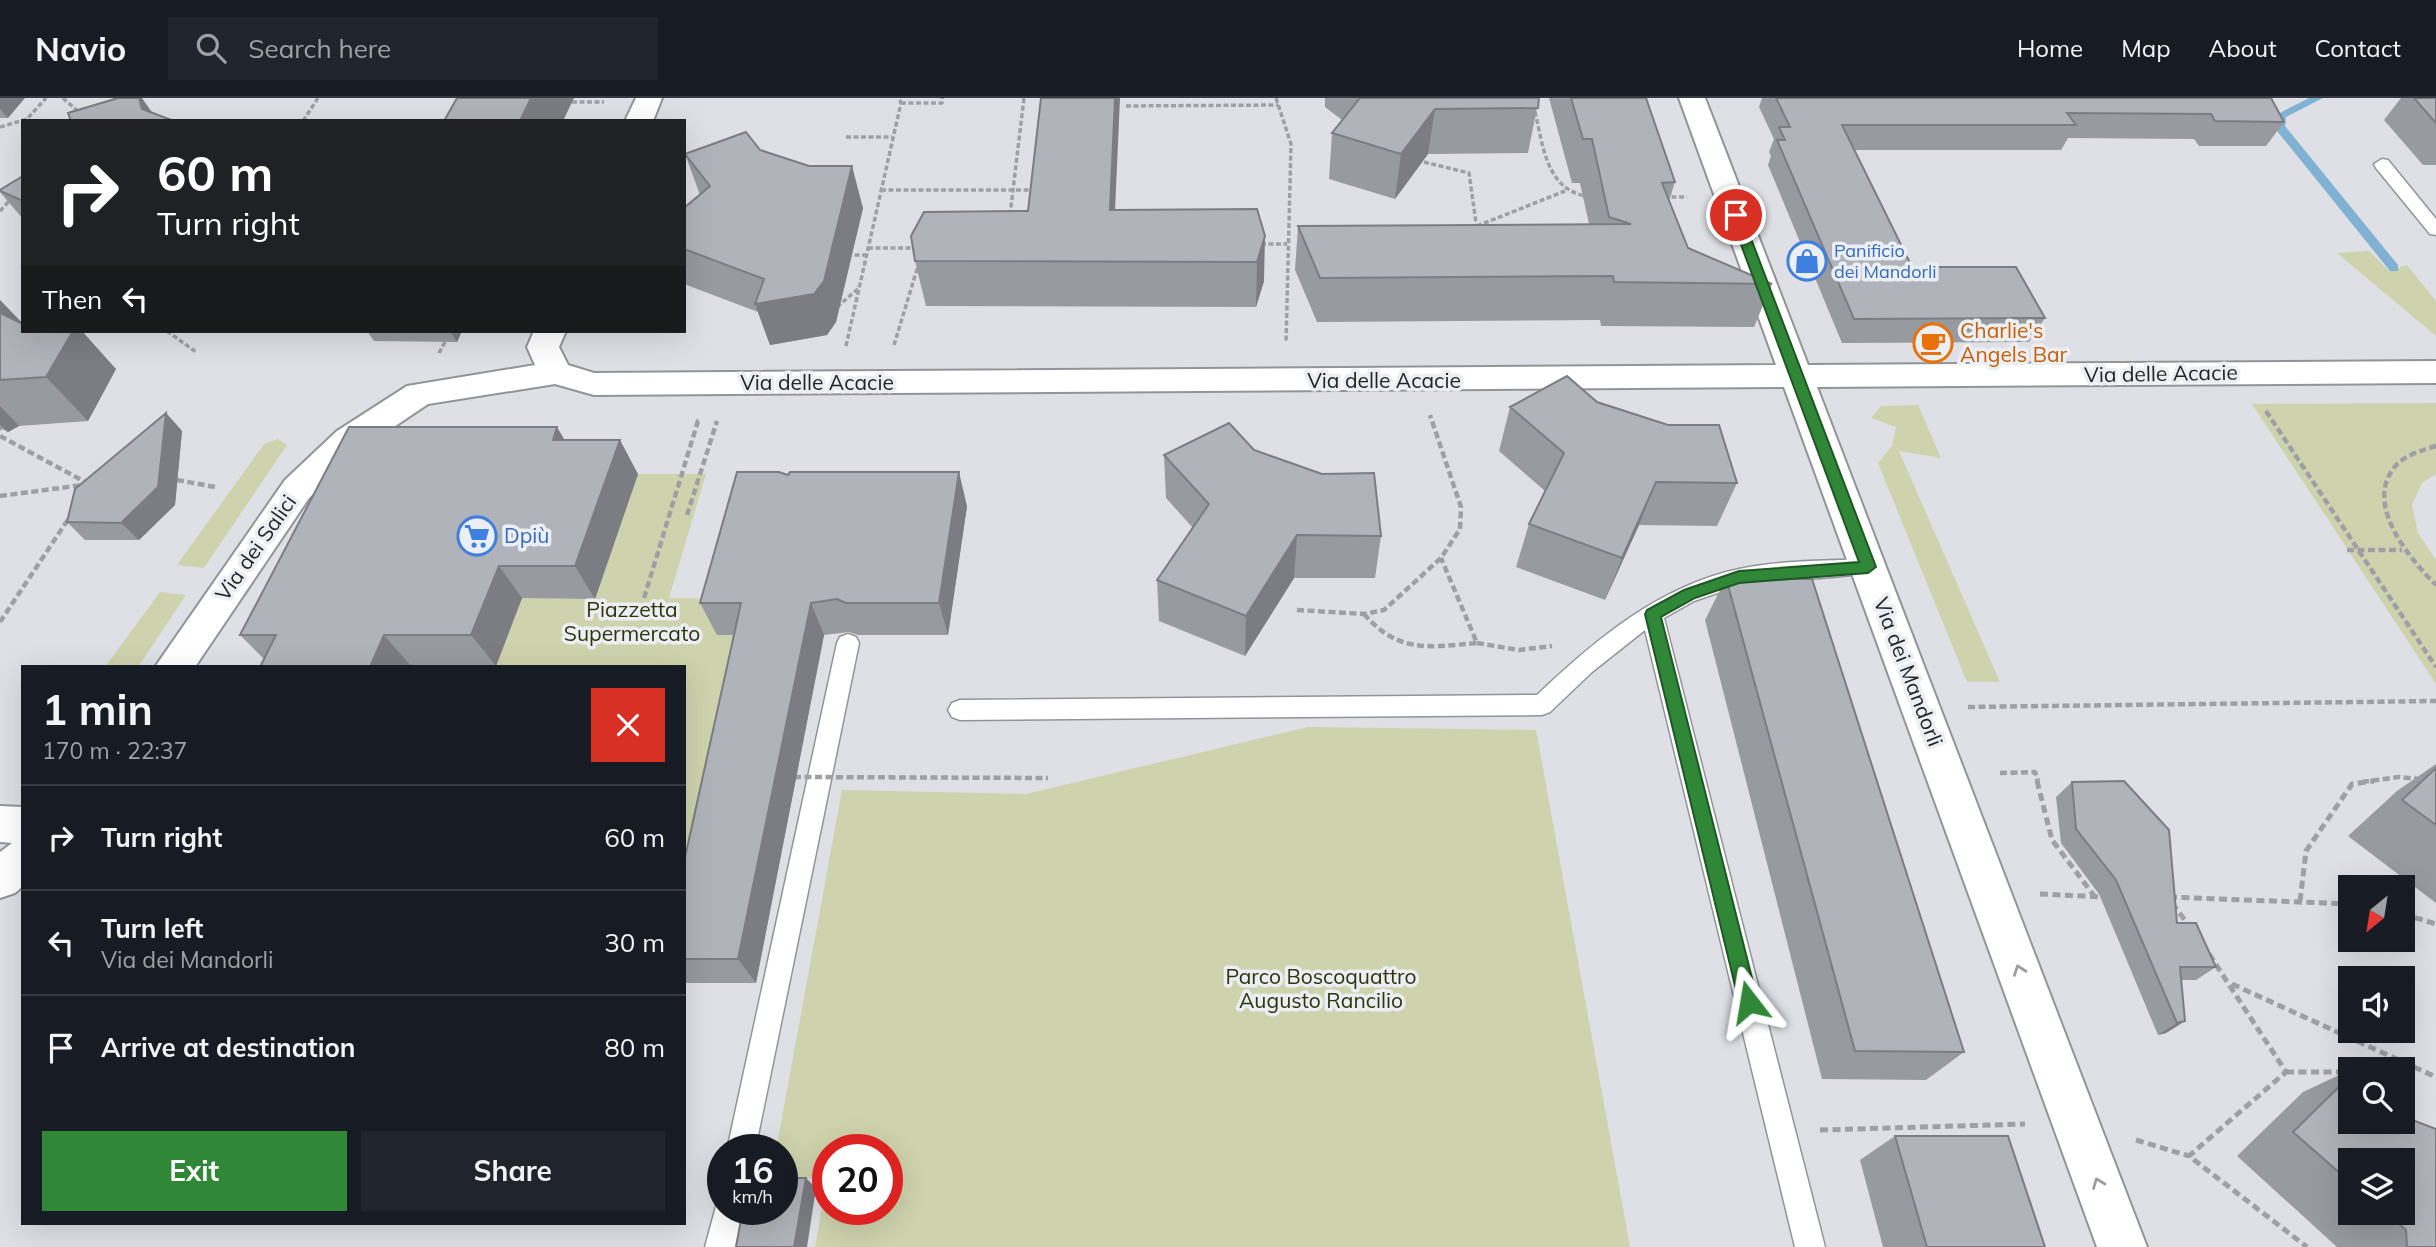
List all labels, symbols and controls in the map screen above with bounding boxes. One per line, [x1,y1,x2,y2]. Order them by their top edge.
search box [168,17,658,80]
text: Navio [35,28,126,69]
icon: search [192,29,230,67]
text: Search here [248,32,391,65]
text: Home [2017,33,2083,63]
text: Map [2121,33,2171,63]
text: About [2209,33,2277,63]
text: Contact [2315,33,2401,63]
text: 60 m [157,142,273,203]
icon: right [42,147,133,238]
pin [1706,185,1766,245]
icon: arrive [1717,196,1755,234]
text: Turn right [157,203,300,243]
place label: Panificio dei Mandorli [1834,239,1937,283]
shop icon: Panificio dei Mandorli [1786,240,1828,282]
icon: left [116,280,154,318]
text: Then [42,283,102,316]
place label: Charlie's Angels Bar [1960,317,2068,367]
cafe icon: Charlie's Angels Bar [1912,322,1954,364]
street label: Via delle Acacie [2084,359,2238,387]
street label: Via delle Acacie [1307,367,1461,393]
street label: Via delle Acacie [740,369,894,395]
street label: Via dei Salici [209,489,301,605]
supermarket icon: Dpiù [456,515,498,557]
place label: Dpiù [504,522,549,548]
street label: Via dei Mandorli [1869,594,1949,750]
park label: Piazzetta Supermercato [564,596,700,646]
text: 1 min [42,683,153,736]
button: close [591,688,665,762]
text: 170 m · 22:37 [42,736,187,765]
icon: right [42,819,80,857]
text: Turn right [101,821,222,854]
text: 60 m [604,821,665,854]
north arrow [2338,875,2415,952]
map controls [2338,875,2415,1225]
text: Turn left [101,912,203,945]
icon: left [42,924,80,962]
text: 30 m [604,926,665,959]
text: Via dei Mandorli [101,945,273,974]
park label: Parco Boscoquattro Augusto Rancilio [1226,963,1417,1013]
one-way arrow [2013,964,2027,976]
position arrow [1712,965,1786,1039]
button: sound [2338,966,2415,1043]
icon: arrive [42,1029,80,1067]
text: Arrive at destination [101,1031,356,1064]
text: 80 m [604,1031,665,1064]
button: search [2338,1057,2415,1134]
button: Exit [42,1131,347,1211]
button: Share [361,1131,665,1211]
speed limit sign: 20 [812,1134,903,1225]
text: 16 [731,1148,774,1192]
button: layers [2338,1148,2415,1225]
one-way arrow [2092,1178,2106,1190]
text: km/h [732,1185,773,1208]

